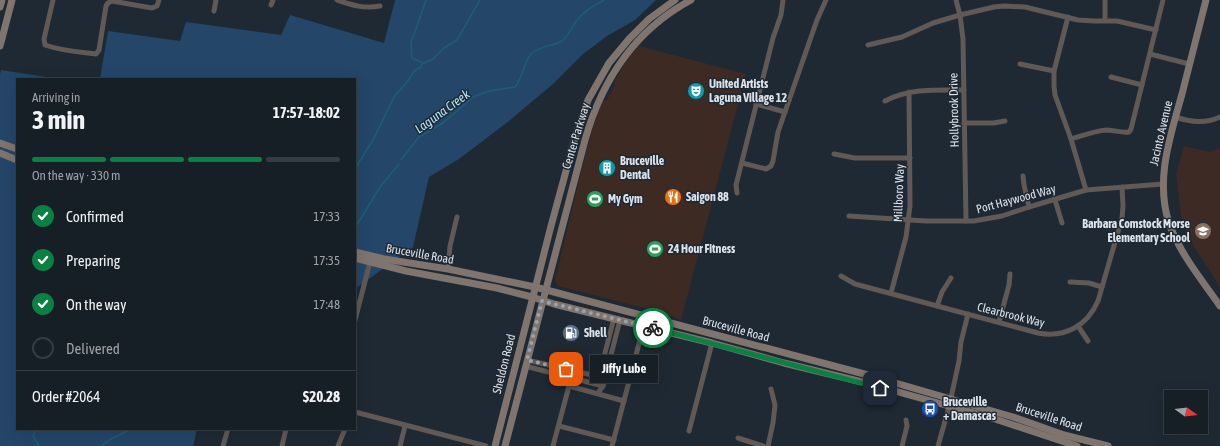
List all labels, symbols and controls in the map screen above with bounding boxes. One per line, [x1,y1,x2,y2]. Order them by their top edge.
street label: Hollybrook Drive [946,73,962,147]
place label: United Artists Laguna Village 12 [709,77,787,105]
theatre icon: United Artists Laguna Village 12 [686,81,706,101]
water label: Laguna Creek [412,86,473,136]
text: Arriving in [32,90,80,105]
street label: Jacinto Avenue [1147,99,1175,167]
street label: Center Parkway [559,101,593,171]
text: 17:57–18:02 [273,104,340,121]
text: 3 min [32,105,85,135]
place label: Bruceville Dental [620,154,665,182]
building icon: Bruceville Dental [597,158,617,178]
street label: Millboro Way [891,164,907,222]
text: On the way · 330 m [32,168,120,183]
street label: Port Haywood Way [975,182,1057,216]
restaurant icon: Saigon 88 [663,187,683,207]
sports icon: My Gym [585,189,605,209]
place label: Saigon 88 [686,190,729,204]
place label: My Gym [608,192,643,206]
icon: check [32,205,54,227]
text: Confirmed [66,208,124,225]
text: 17:33 [313,209,340,224]
place label: Barbara Comstock Morse Elementary School [1082,217,1191,245]
school or university icon: Barbara Comstock Morse Elementary School [1193,221,1213,241]
sports icon: 24 Hour Fitness [645,239,665,259]
street label: Bruceville Road [385,241,455,267]
place label: 24 Hour Fitness [668,242,736,256]
icon: check [32,249,54,271]
text: Preparing [66,252,120,269]
text: 17:35 [313,253,340,268]
icon: check [32,293,54,315]
text: On the way [66,296,127,313]
text: 17:48 [313,297,340,312]
street label: Clearbrook Way [976,300,1046,330]
courier [633,308,673,348]
street label: Bruceville Road [701,313,771,345]
icon: bike [642,317,664,339]
fuel station icon: Shell [561,323,581,343]
place label: Shell [584,326,607,340]
street label: Sheldon Road [490,333,518,395]
text: Delivered [66,340,120,357]
pin [549,352,583,386]
callout: Jiffy Lube [590,355,658,383]
icon: bag [555,358,577,380]
text: Jiffy Lube [602,361,646,376]
pin [863,371,897,405]
icon: home [869,377,891,399]
text: Order #2064 [32,388,100,405]
text: $20.28 [303,388,340,405]
north arrow [1164,390,1208,434]
map controls [1164,390,1208,434]
place label: Bruceville + Damascas [943,395,997,423]
bus stop icon: Bruceville + Damascas [920,399,940,419]
street label: Bruceville Road [1014,400,1084,434]

